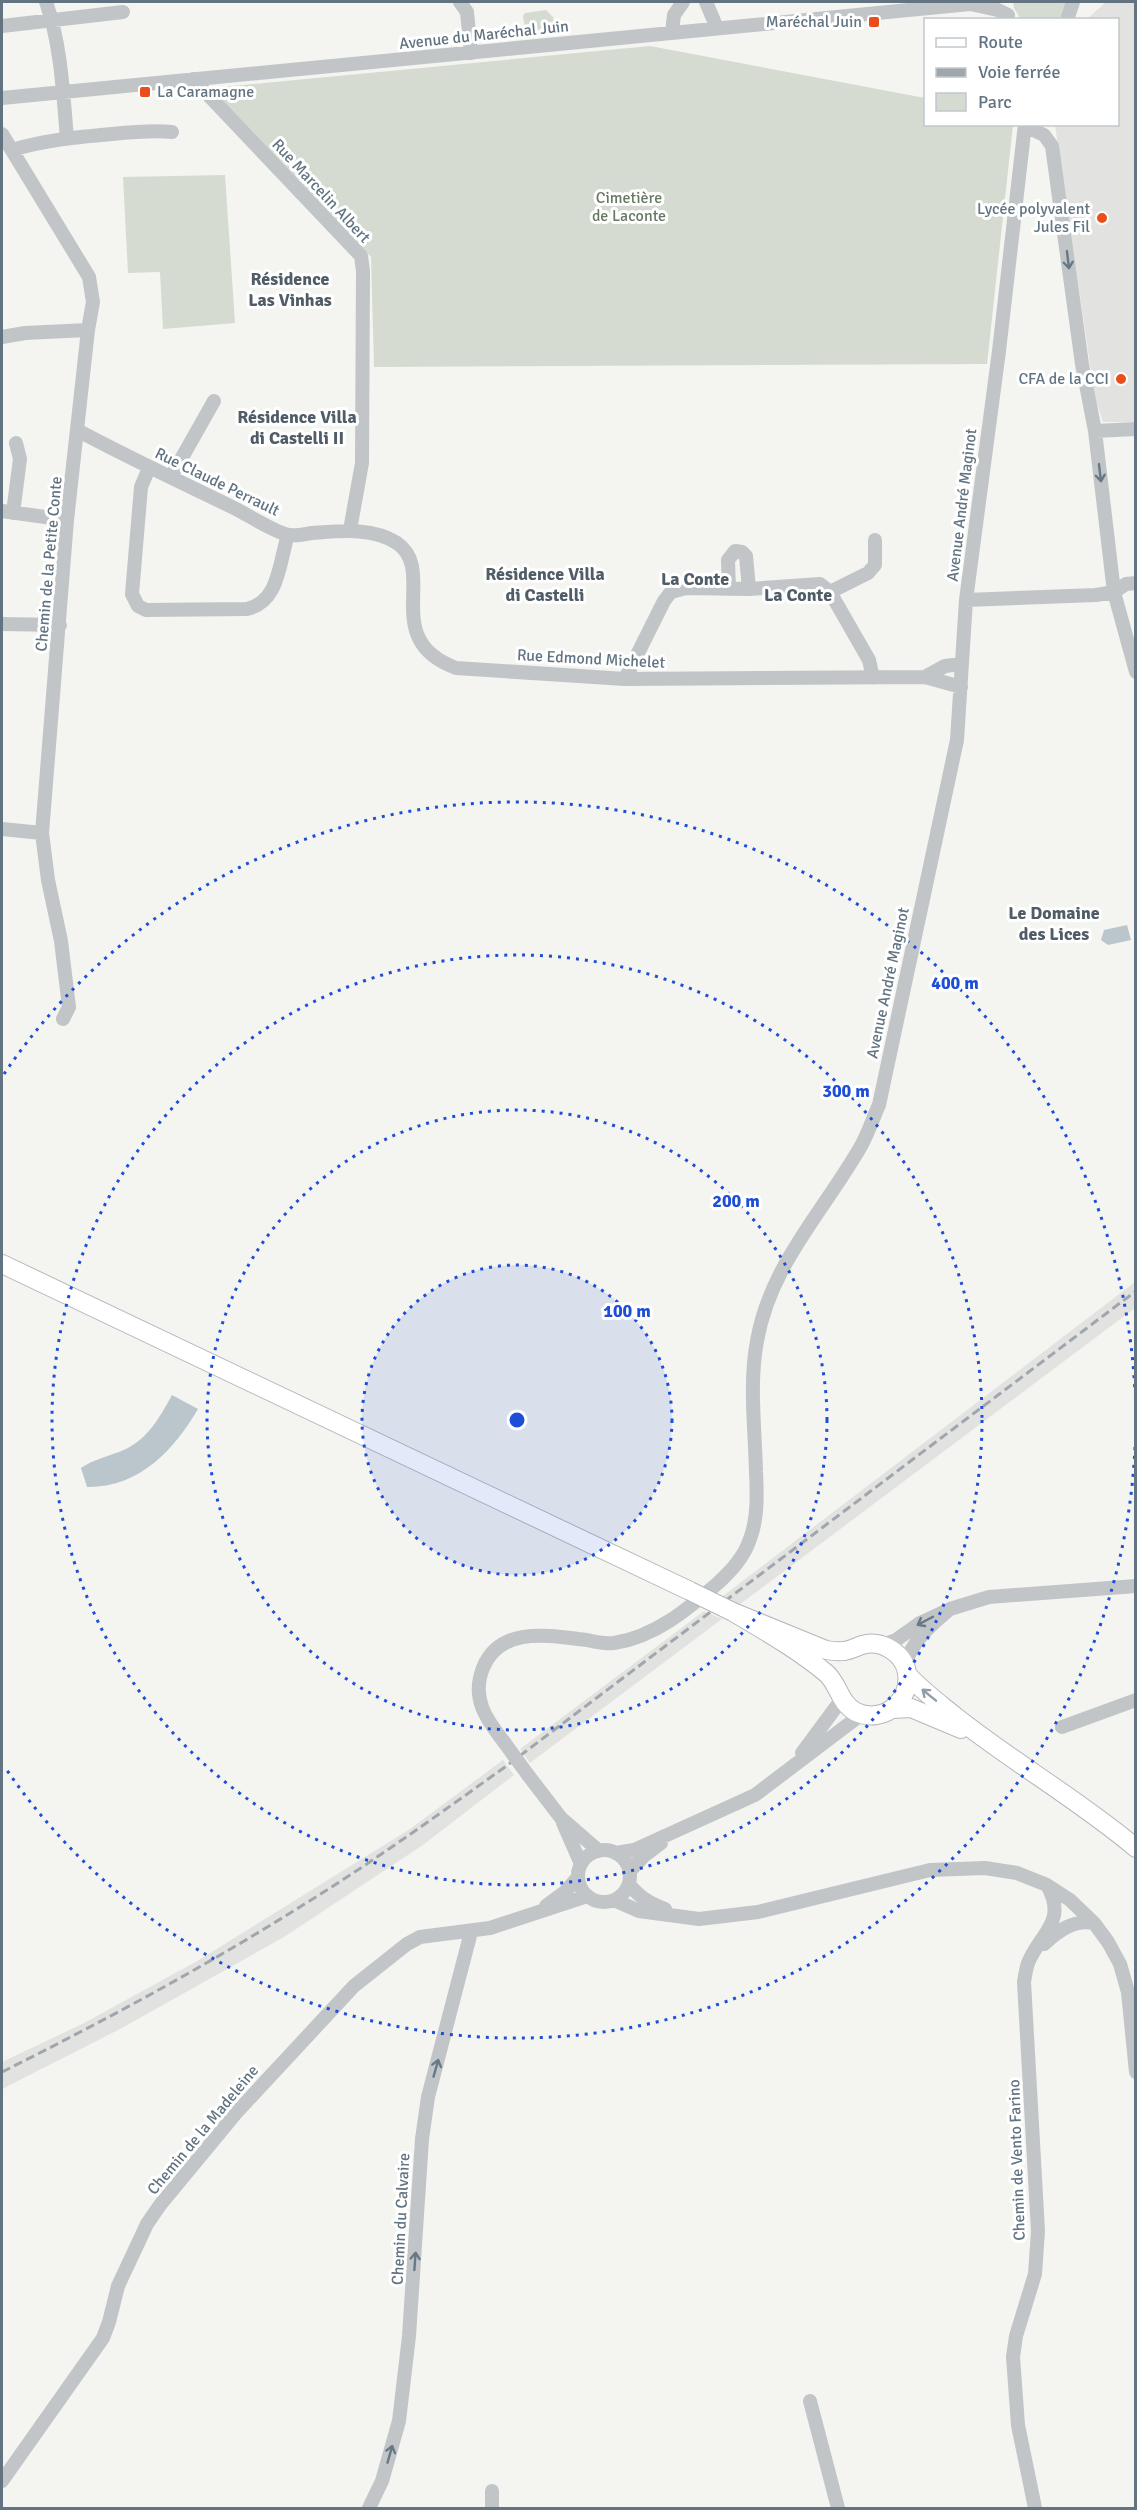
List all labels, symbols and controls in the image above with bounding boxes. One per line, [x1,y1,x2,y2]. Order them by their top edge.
place label: Maréchal Juin [766,12,862,32]
marker: Maréchal Juin [867,15,881,29]
street label: Avenue du Maréchal Juin [398,16,570,54]
legend [924,18,1119,126]
text: Route [978,31,1023,53]
text: Voie ferrée [978,61,1060,83]
place label: La Caramagne [157,82,254,102]
marker: La Caramagne [138,85,152,99]
text: Parc [978,91,1012,113]
street label: Rue Marcelin Albert [268,135,375,248]
park label: Cimetière de Laconte [592,188,666,226]
place label: Lycée polyvalent Jules Fil [977,199,1090,237]
marker: Lycée polyvalent Jules Fil [1095,211,1109,225]
one-way arrow [1063,249,1074,269]
district label: Résidence Las Vinhas [248,268,332,311]
place label: CFA de la CCI [1018,369,1109,389]
marker: CFA de la CCI [1114,372,1128,386]
district label: Résidence Villa di Castelli II [237,406,357,449]
street label: Avenue André Maginot [943,427,981,583]
street label: Rue Claude Perrault [152,443,283,521]
one-way arrow [1095,463,1106,482]
street label: Chemin de la Petite Conte [31,476,67,652]
district label: Résidence Villa di Castelli [485,563,605,606]
district label: La Conte [661,568,729,590]
district label: La Conte [764,584,832,606]
street label: Rue Edmond Michelet [516,645,666,673]
district label: Le Domaine des Lices [1008,902,1100,945]
street label: Avenue André Maginot [862,905,914,1060]
text: 400 m [931,972,979,994]
text: 300 m [822,1080,870,1102]
text: 200 m [712,1190,760,1212]
text: 100 m [603,1300,651,1322]
centre of rings [507,1410,527,1430]
one-way arrow [917,1615,934,1627]
one-way arrow [922,1689,938,1702]
one-way arrow [431,2059,442,2078]
street label: Chemin de la Madeleine [143,2061,263,2199]
street label: Chemin de Vento Farino [1004,2079,1030,2241]
street label: Chemin du Calvaire [388,2153,414,2285]
one-way arrow [410,2252,421,2272]
one-way arrow [385,2445,396,2464]

